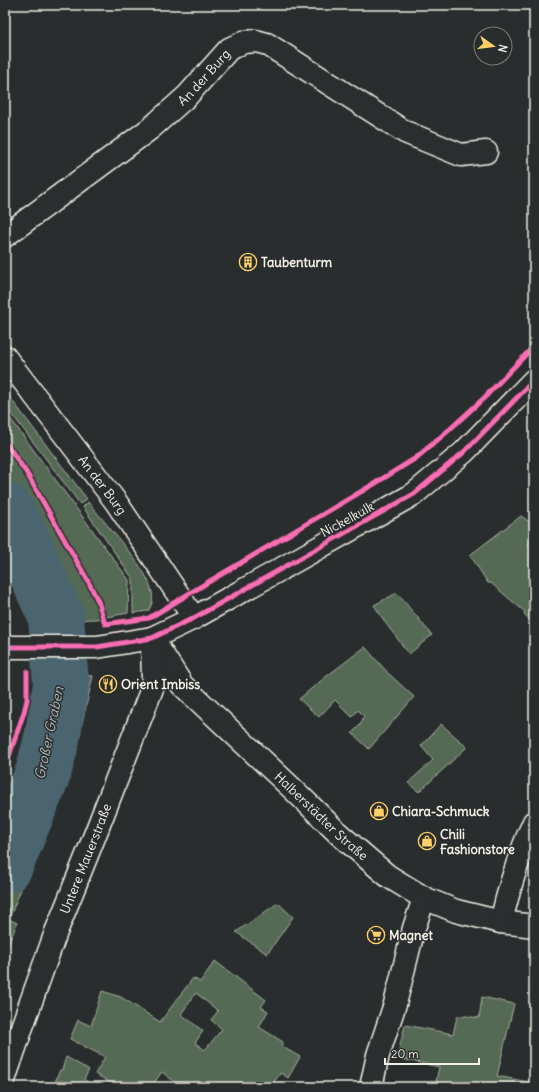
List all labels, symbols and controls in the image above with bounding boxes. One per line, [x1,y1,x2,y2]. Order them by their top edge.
north arrow [473,26,513,66]
text: N [495,43,510,54]
street label: An der Burg [174,46,234,109]
building icon: Taubenturm [238,252,258,272]
place label: Taubenturm [261,254,333,271]
street label: An der Burg [74,452,130,518]
street label: Nickelkulk [317,498,377,541]
restaurant icon: Orient Imbiss [98,674,118,694]
place label: Orient Imbiss [121,676,200,693]
water label: Großer Graben [30,684,68,781]
street label: Halberstädter Straße [271,768,372,864]
street label: Untere Mauerstraße [56,801,115,916]
shop icon: Chiara-Schmuck [369,801,389,821]
place label: Chiara-Schmuck [392,803,490,820]
place label: Chili Fashionstore [440,826,515,858]
shop icon: Chili Fashionstore [417,831,437,851]
supermarket icon: Magnet [366,925,386,945]
place label: Magnet [389,927,434,944]
scale bar [385,1040,479,1066]
text: 20 m [391,1046,419,1061]

